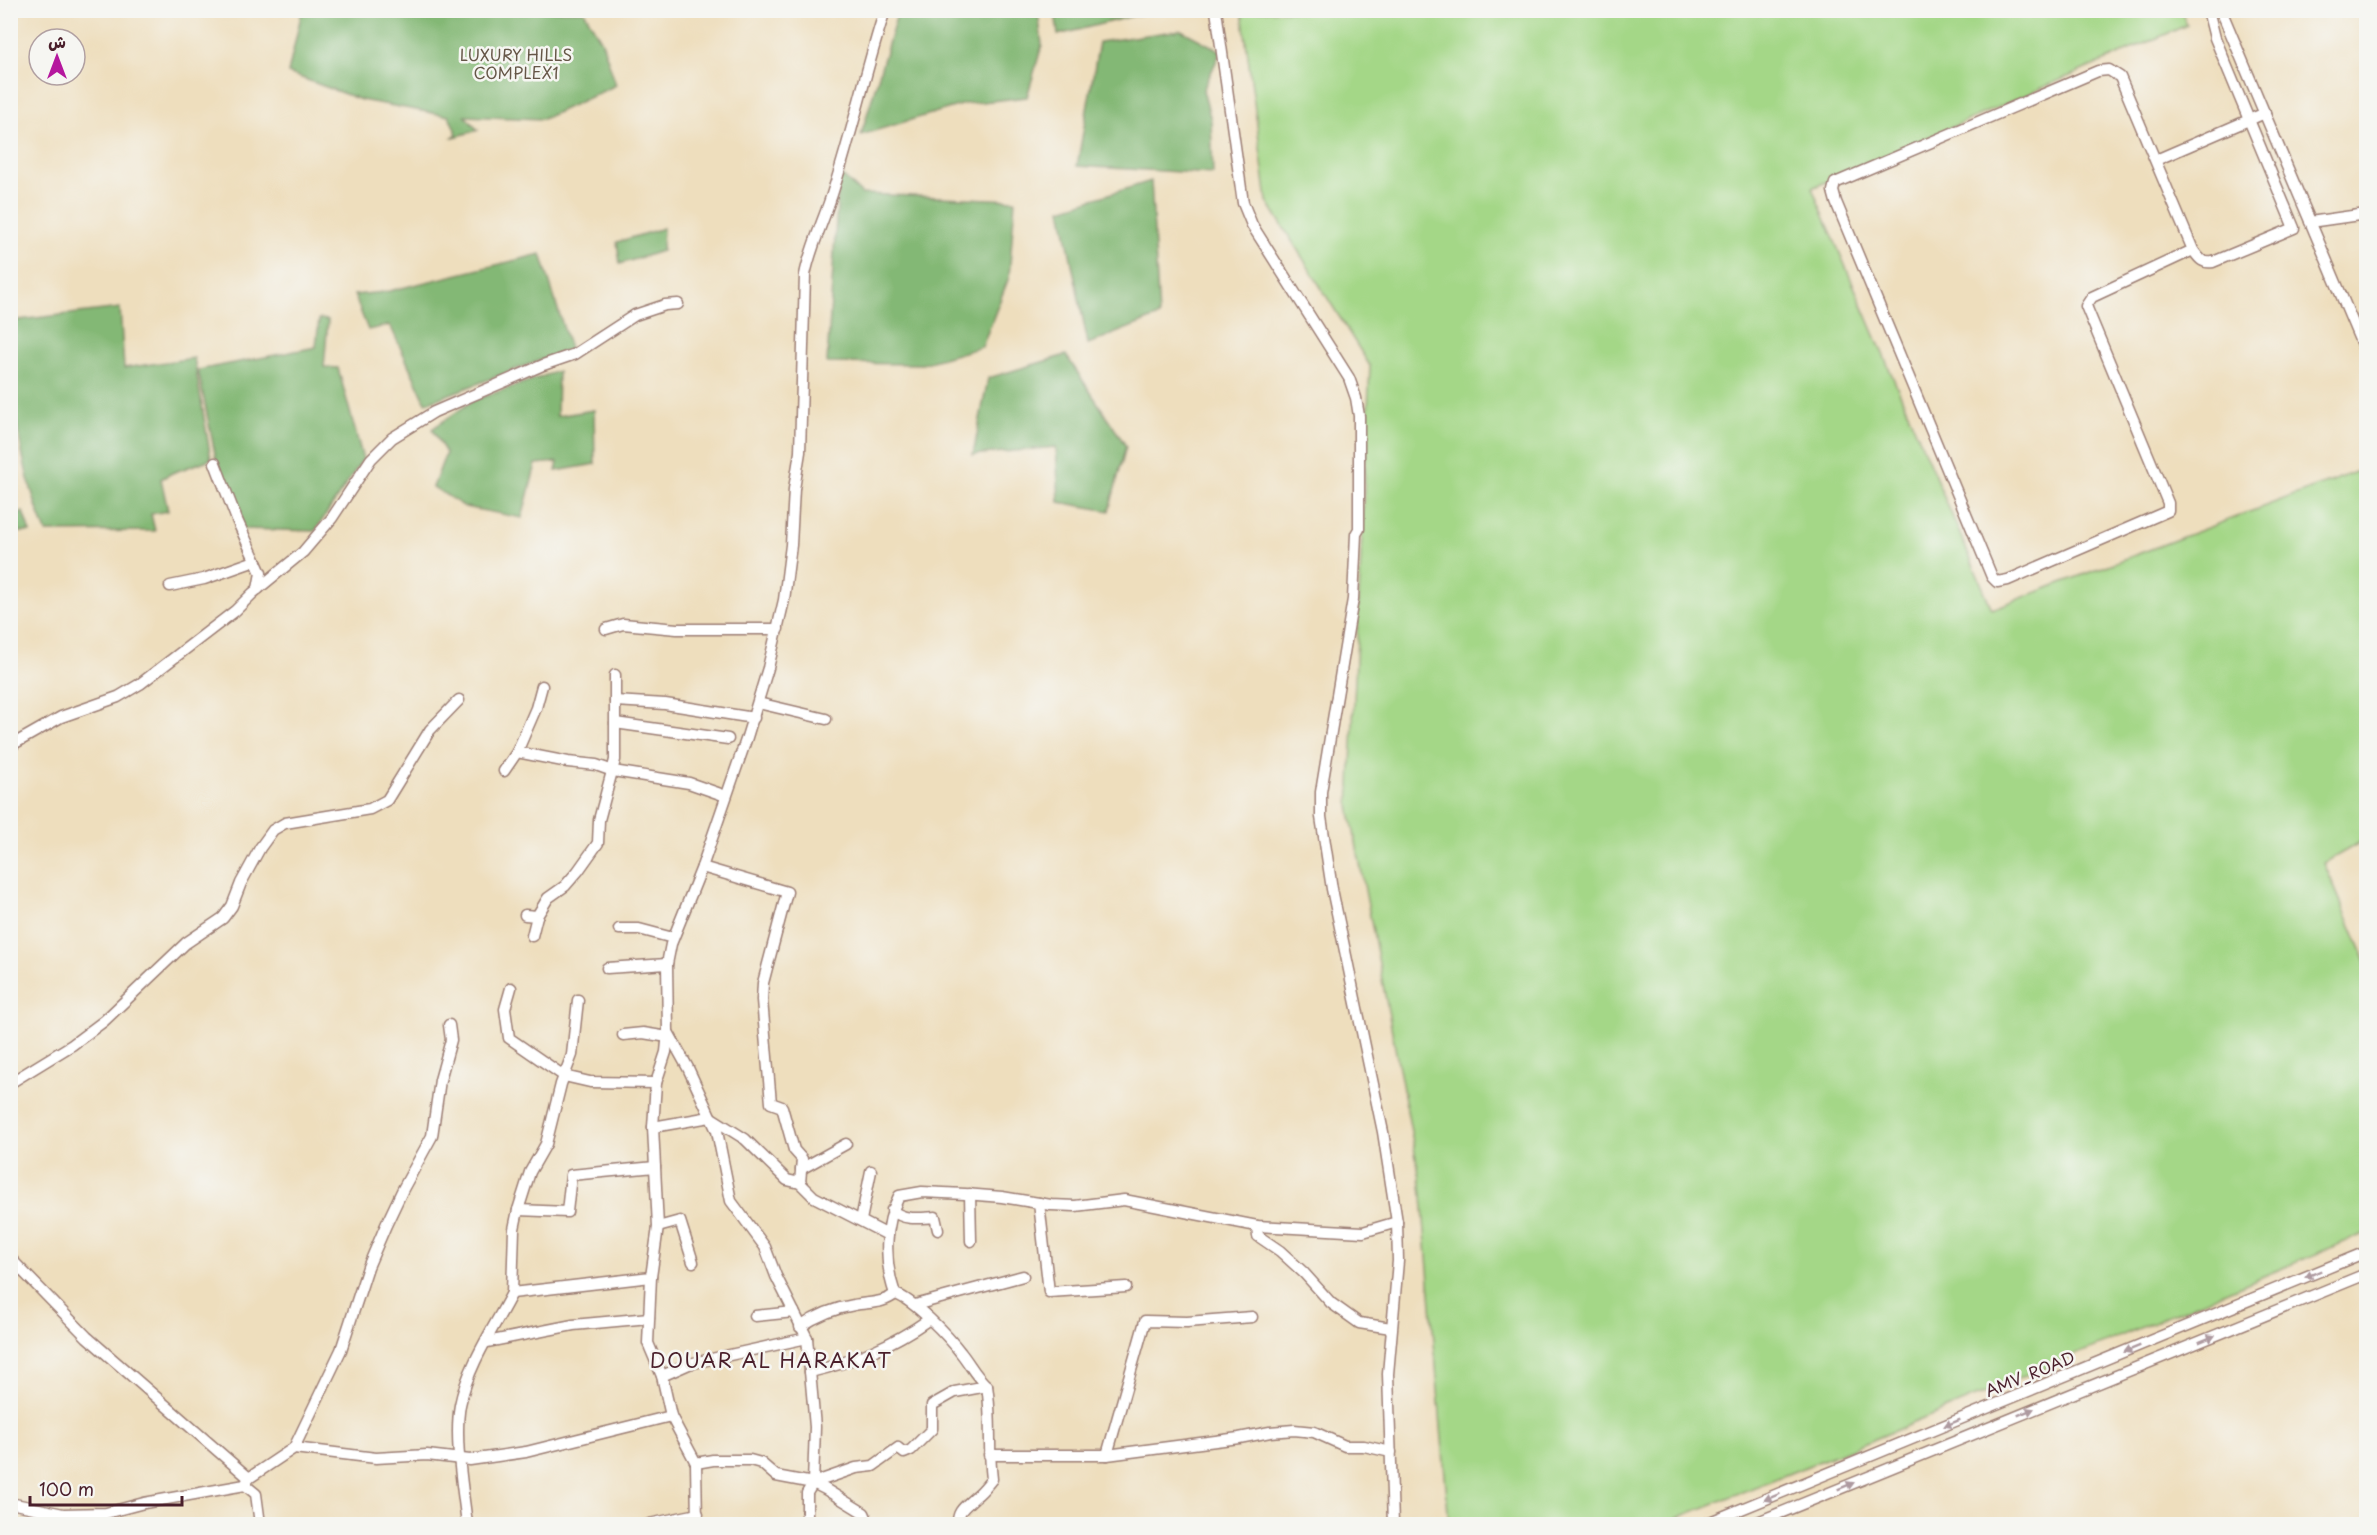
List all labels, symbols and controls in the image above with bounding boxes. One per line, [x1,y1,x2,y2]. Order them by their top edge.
north arrow [27,27,87,87]
text: ش [48,29,66,53]
park label: LUXURY HILLS COMPLEX1 [460,42,572,84]
one-way arrow [2303,1269,2321,1279]
one-way arrow [2198,1334,2216,1343]
street label: AMV_ROAD [1981,1344,2078,1402]
one-way arrow [2123,1344,2141,1354]
district label: DOUAR AL HARAKAT [650,1345,892,1375]
one-way arrow [2017,1407,2035,1416]
one-way arrow [1943,1419,1961,1428]
scale bar [30,1469,182,1507]
text: 100 m [39,1475,94,1502]
one-way arrow [1837,1481,1855,1490]
one-way arrow [1762,1492,1780,1502]

